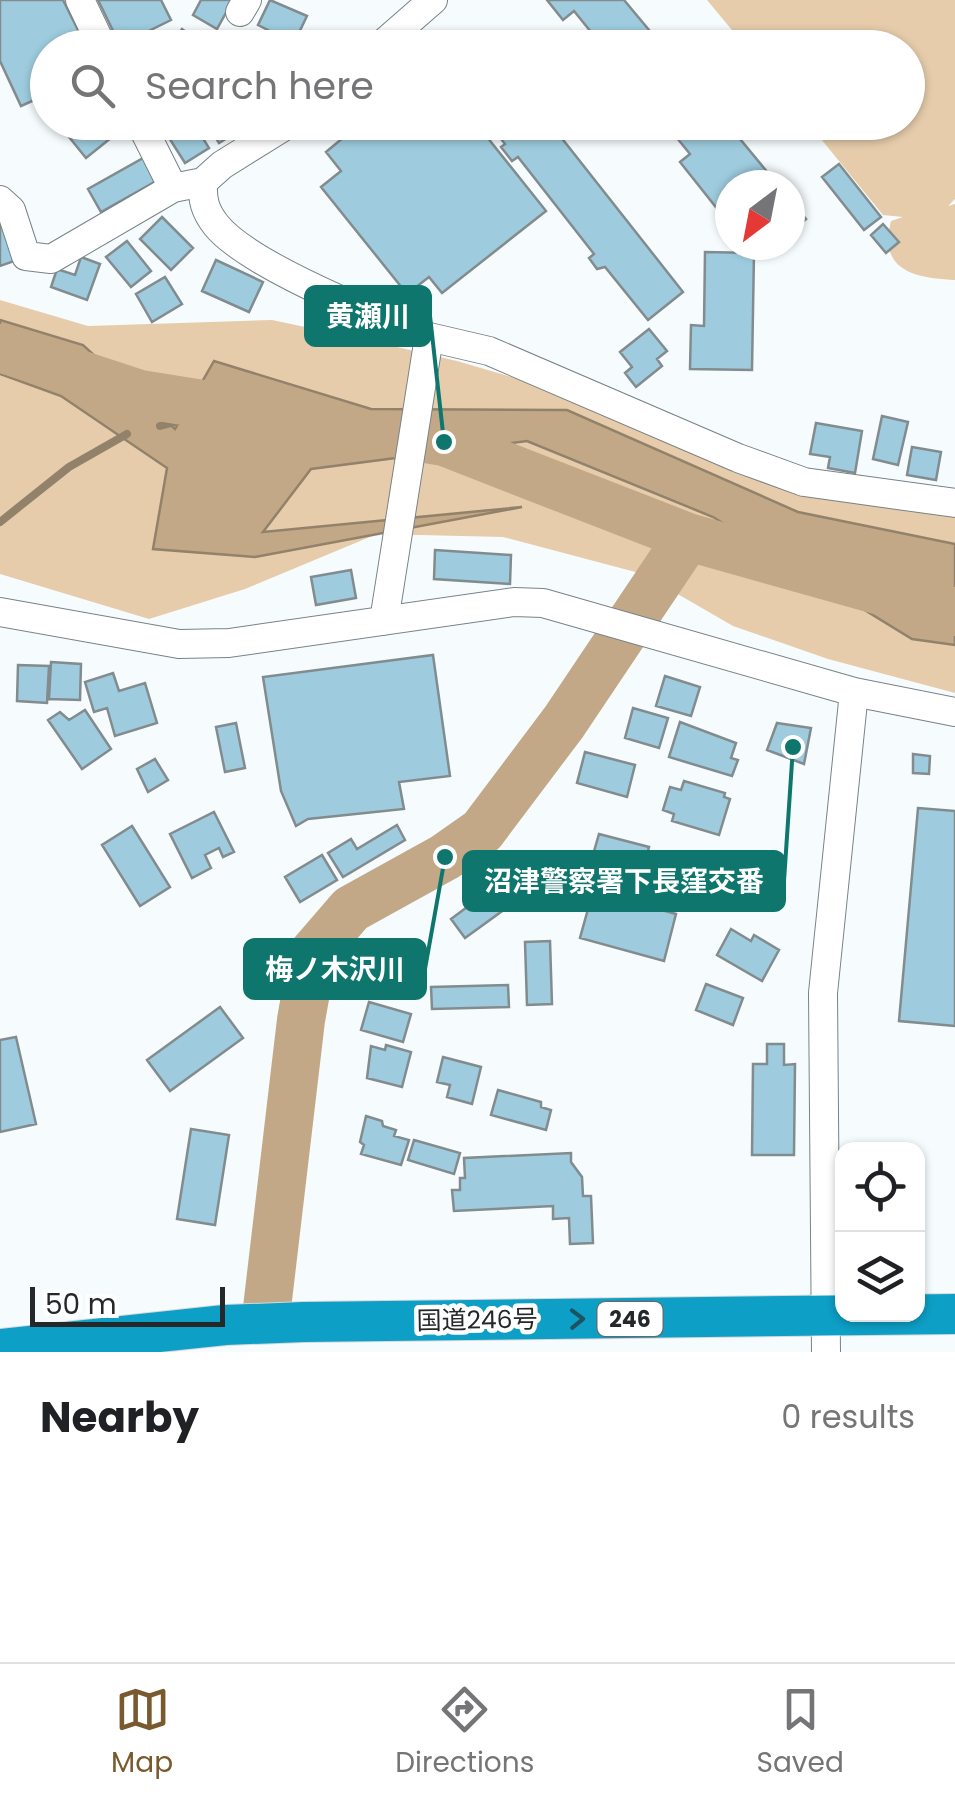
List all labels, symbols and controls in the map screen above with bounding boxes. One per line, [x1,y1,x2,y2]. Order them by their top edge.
search box [30,30,925,140]
icon: search [65,58,120,113]
text: Search here [145,59,374,112]
north arrow [715,170,805,260]
callout: 黄瀬川 [306,287,430,345]
text: 黄瀬川 [326,297,410,336]
callout: 沼津警察署下長窪交番 [464,852,784,910]
text: 沼津警察署下長窪交番 [484,862,764,901]
callout: 梅ノ木沢川 [245,940,425,998]
text: 梅ノ木沢川 [265,950,405,989]
map controls [835,1142,925,1322]
button: locate [835,1142,925,1232]
button: layers [835,1232,925,1322]
scale bar [30,1282,225,1326]
text: 50 m [45,1285,116,1324]
street label: 国道246号 [416,1301,538,1339]
road number: 246 [598,1302,662,1336]
one-way arrow [570,1308,585,1330]
text: Nearby [40,1388,199,1447]
text: 0 results [781,1394,915,1439]
tab: Map [111,1682,173,1784]
tab: Directions [395,1682,534,1784]
tab: Saved [757,1682,844,1784]

